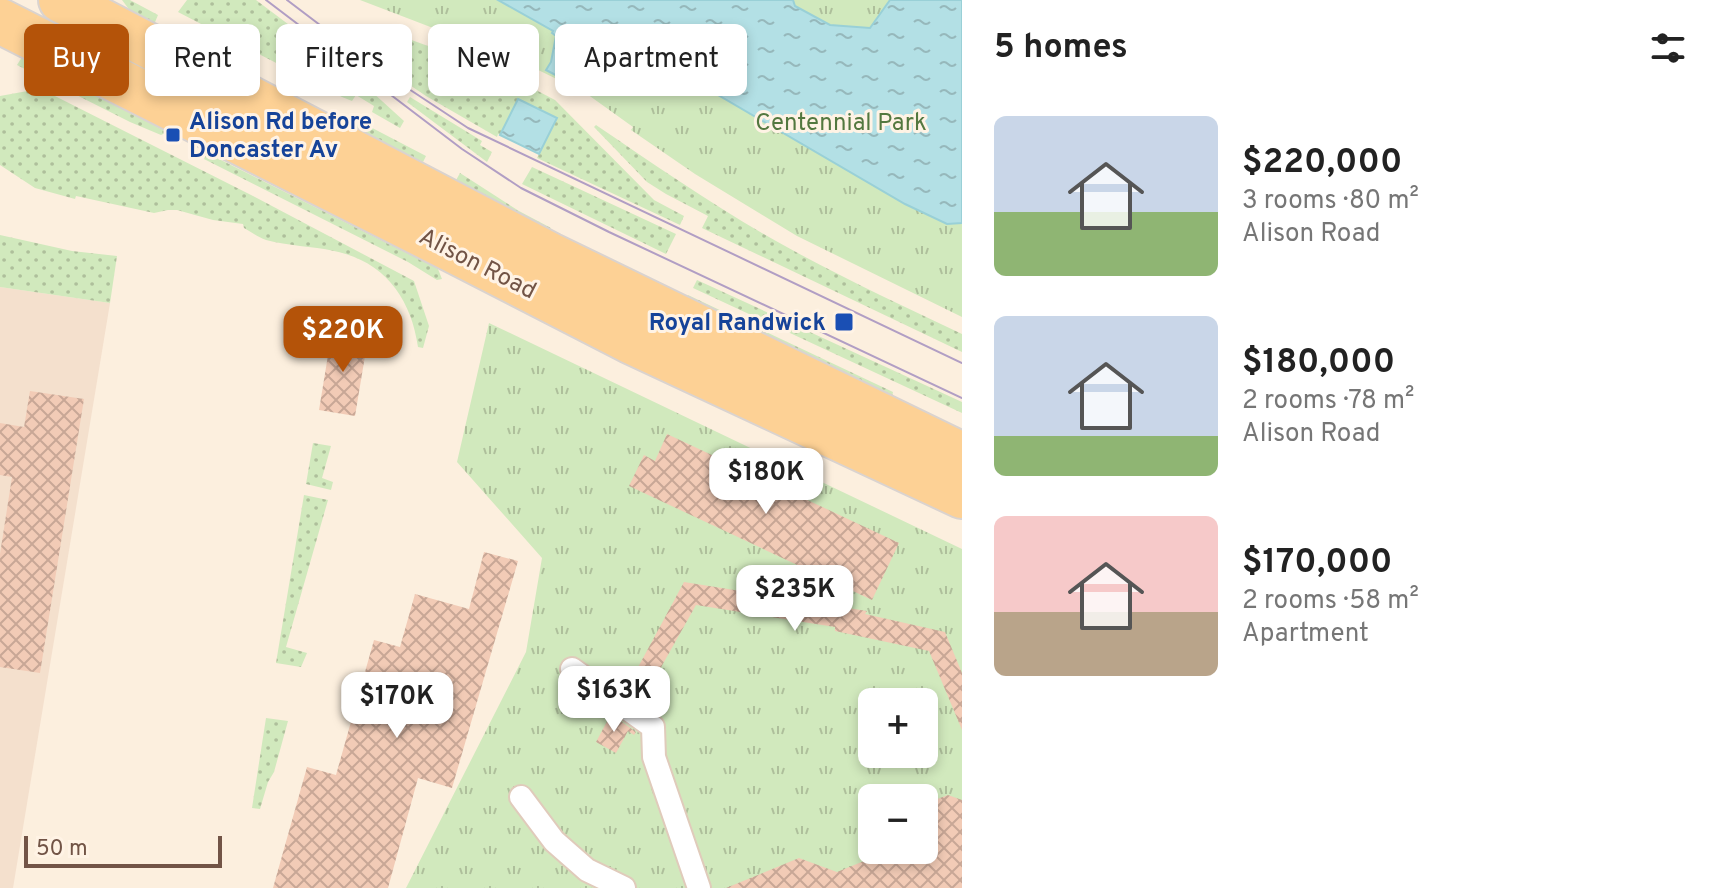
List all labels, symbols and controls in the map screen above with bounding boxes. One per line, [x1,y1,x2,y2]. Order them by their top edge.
chip: Buy [24,24,129,96]
chip: Rent [145,24,260,96]
chip: Filters [276,24,412,96]
chip: New [428,24,539,96]
chip: Apartment [555,24,747,96]
icon: filters [1646,26,1690,70]
text: 5 homes [994,27,1128,70]
place label: Alison Rd before Doncaster Av [189,108,372,166]
park label: Centennial Park [755,109,927,139]
marker: Alison Rd before Doncaster Av [164,126,182,144]
text: $220,000 [1242,142,1402,185]
icon: home [1058,148,1154,244]
text: 3 rooms · 80 m² [1242,185,1419,218]
text: Alison Road [1242,218,1380,251]
street label: Alison Road [413,222,541,307]
pin: $220K [287,306,399,374]
place label: Royal Randwick [649,309,826,339]
marker: Royal Randwick [833,311,855,333]
text: $220K [302,315,385,348]
text: $180,000 [1242,342,1395,385]
icon: home [1058,348,1154,444]
text: 2 rooms · 78 m² [1242,385,1414,418]
text: Alison Road [1242,418,1380,451]
pin: $180K [710,448,822,516]
text: $180K [727,457,805,490]
text: $170,000 [1242,542,1392,585]
icon: home [1058,548,1154,644]
pin: $235K [739,565,851,633]
text: $235K [754,574,836,607]
text: 2 rooms · 58 m² [1242,585,1419,618]
text: Apartment [1242,618,1369,651]
pin: $163K [558,666,670,734]
pin: $170K [341,672,453,740]
text: $163K [576,675,652,708]
text: $170K [359,681,435,714]
map controls [858,688,938,864]
button: + [858,688,938,768]
button: − [858,784,938,864]
scale bar [24,832,222,868]
text: 50 m [36,836,88,863]

